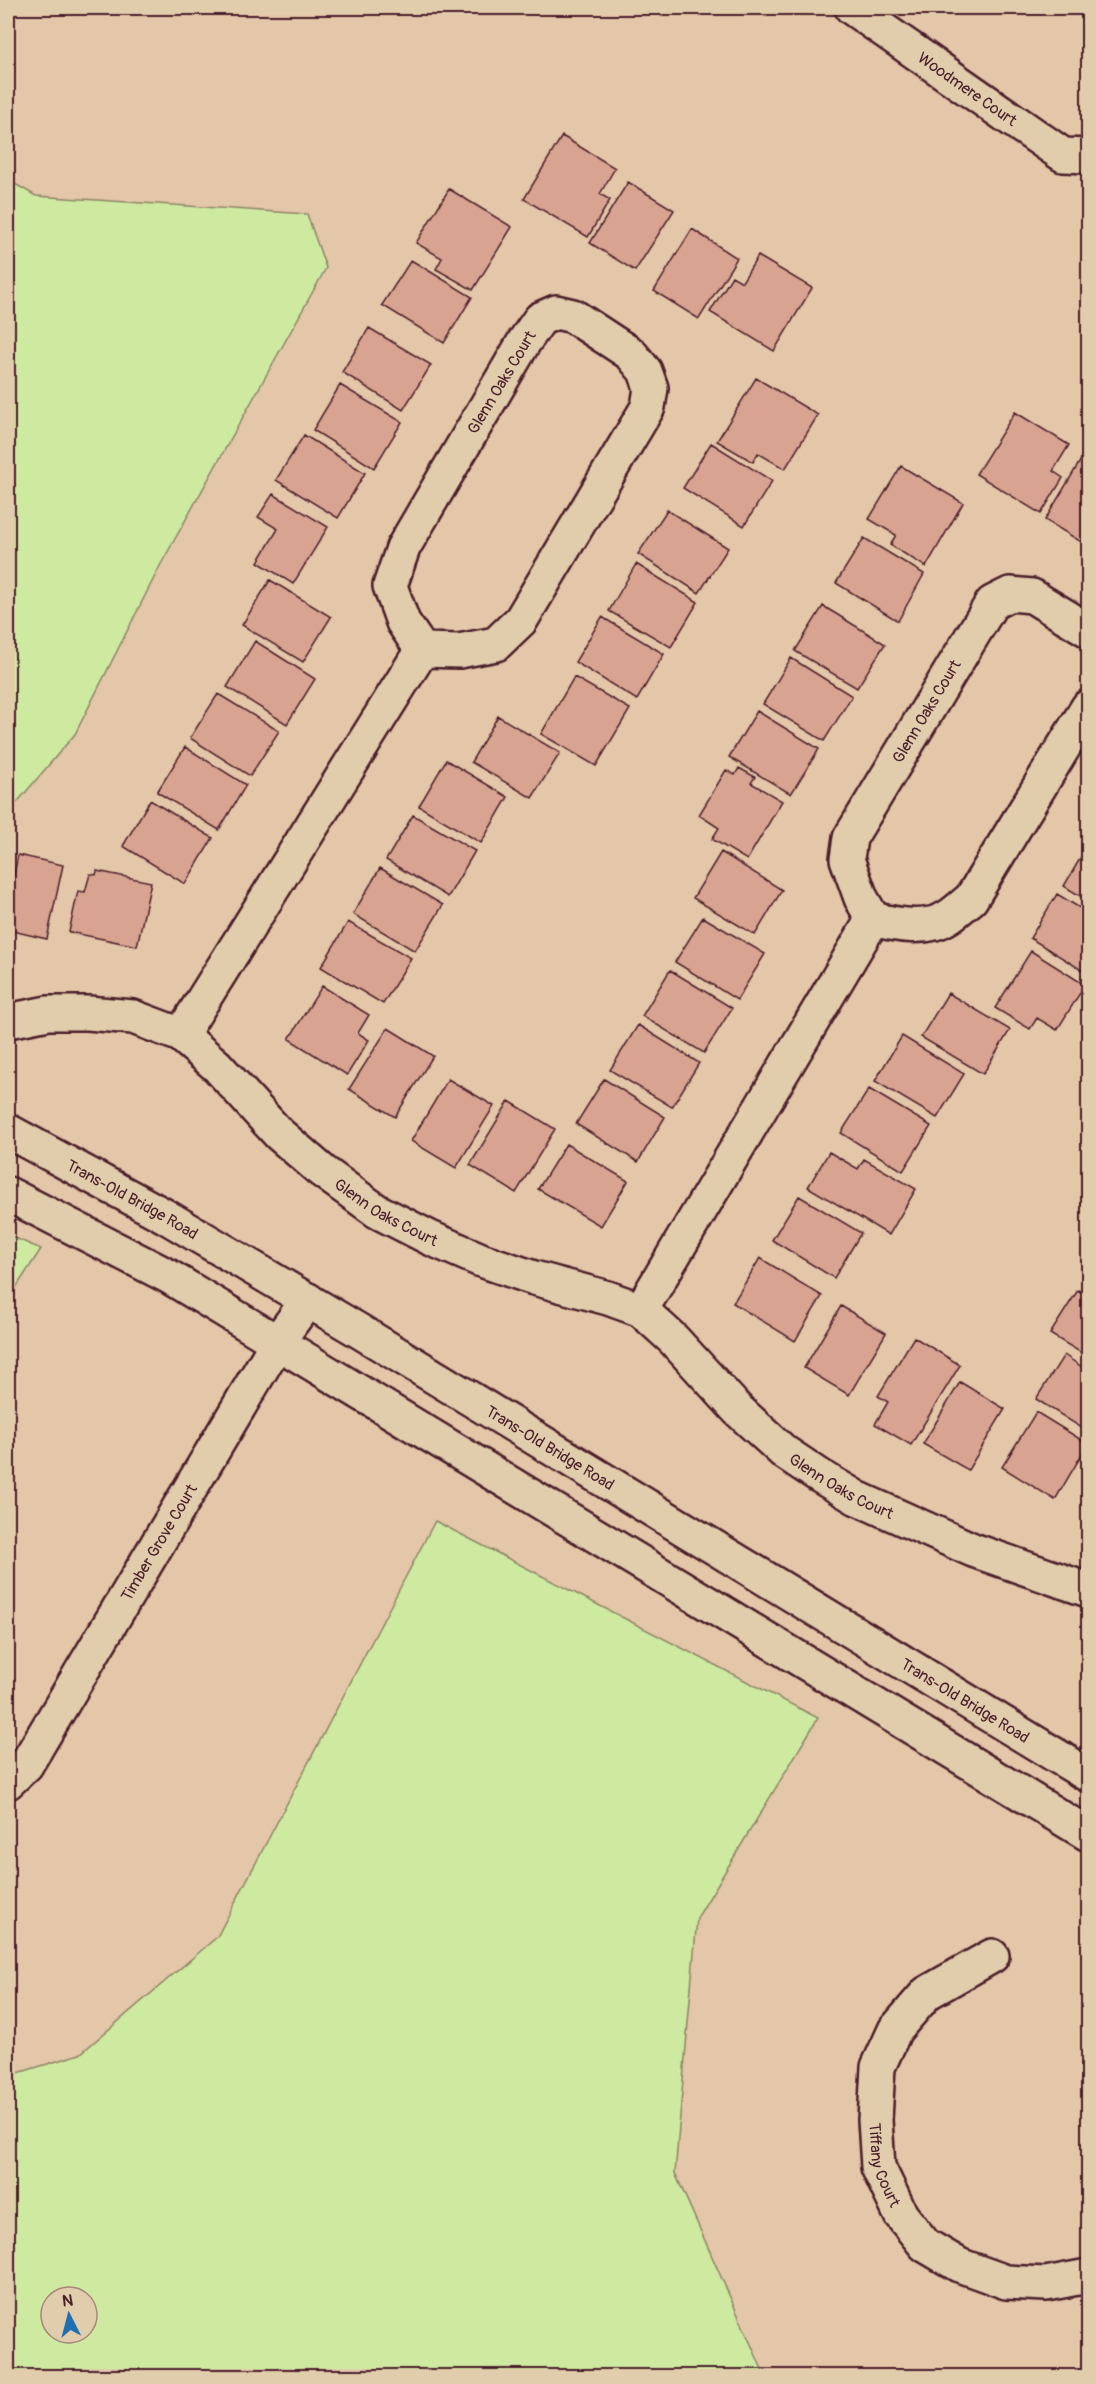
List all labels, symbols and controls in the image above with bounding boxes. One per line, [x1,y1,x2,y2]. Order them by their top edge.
street label: Woodmere Court [914,48,1021,131]
street label: Glenn Oaks Court [463,327,541,438]
street label: Glenn Oaks Court [888,656,966,767]
street label: Trans-Old Bridge Road [63,1156,201,1244]
street label: Glenn Oaks Court [330,1174,441,1251]
street label: Trans-Old Bridge Road [482,1401,618,1495]
street label: Glenn Oaks Court [785,1449,897,1524]
street label: Timber Grove Court [117,1480,202,1605]
street label: Trans-Old Bridge Road [897,1654,1033,1748]
street label: Tiffany Court [864,2122,905,2211]
north arrow [39,2285,99,2345]
text: N [61,2291,74,2312]

